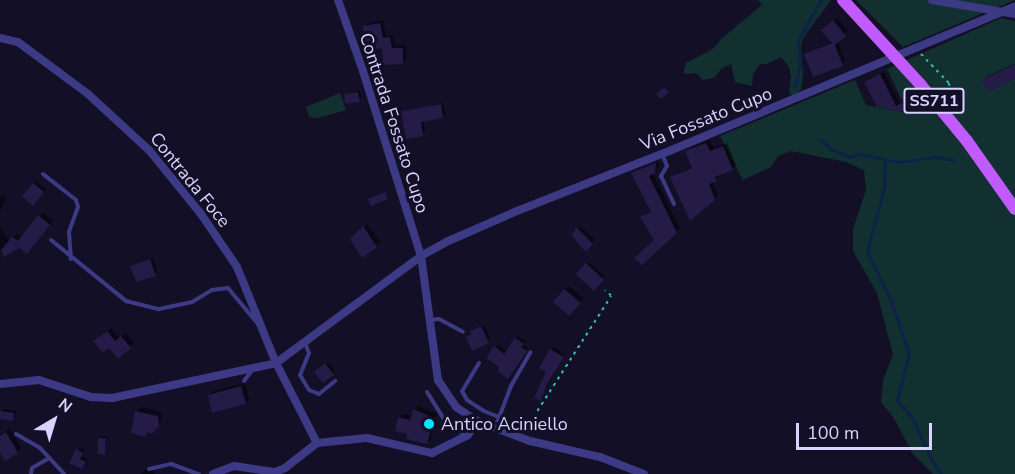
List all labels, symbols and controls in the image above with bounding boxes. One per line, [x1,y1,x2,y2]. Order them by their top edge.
street label: Contrada Fossato Cupo [355,30,433,216]
street label: Via Fossato Cupo [637,83,775,155]
road number: SS711 [902,88,966,114]
street label: Contrada Foce [145,128,235,232]
north arrow [24,390,84,450]
text: N [54,393,77,418]
scale bar [799,411,936,449]
place label: Antico Aciniello [441,413,568,435]
marker: Antico Aciniello [422,417,436,431]
text: 100 m [807,421,859,445]

